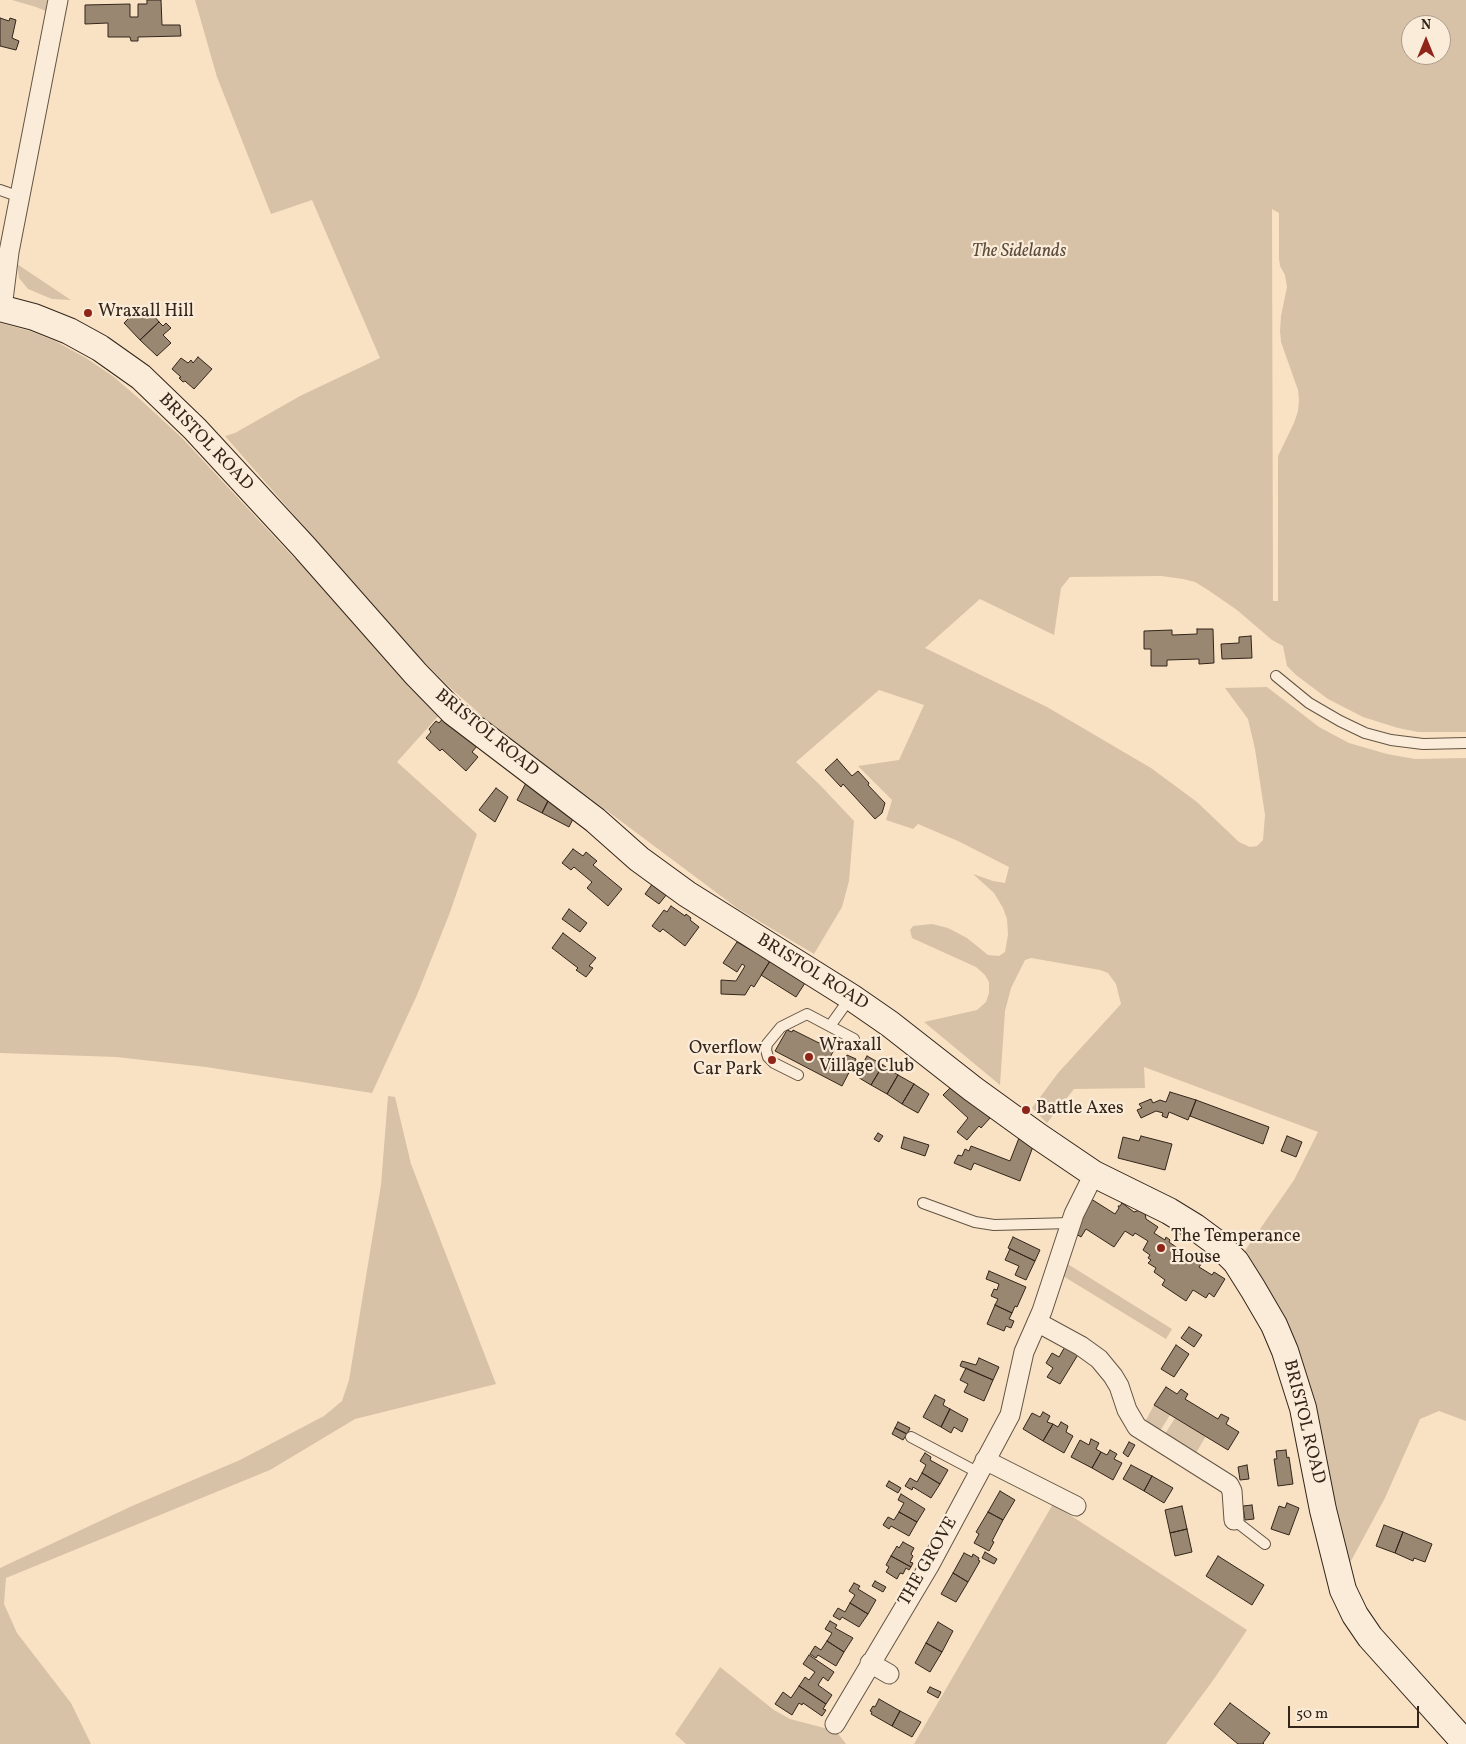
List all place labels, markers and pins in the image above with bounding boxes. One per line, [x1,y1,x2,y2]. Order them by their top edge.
place label: Wraxall Hill [98,302,194,324]
marker: Wraxall Hill [82,307,94,319]
place label: Wraxall Village Club [819,1036,914,1078]
place label: Overflow Car Park [689,1039,762,1082]
marker: Wraxall Village Club [803,1051,815,1063]
marker: Overflow Car Park [766,1054,778,1066]
place label: Battle Axes [1036,1099,1124,1121]
marker: Battle Axes [1020,1104,1032,1116]
place label: The Temperance House [1171,1227,1300,1270]
marker: The Temperance House [1155,1242,1167,1254]

